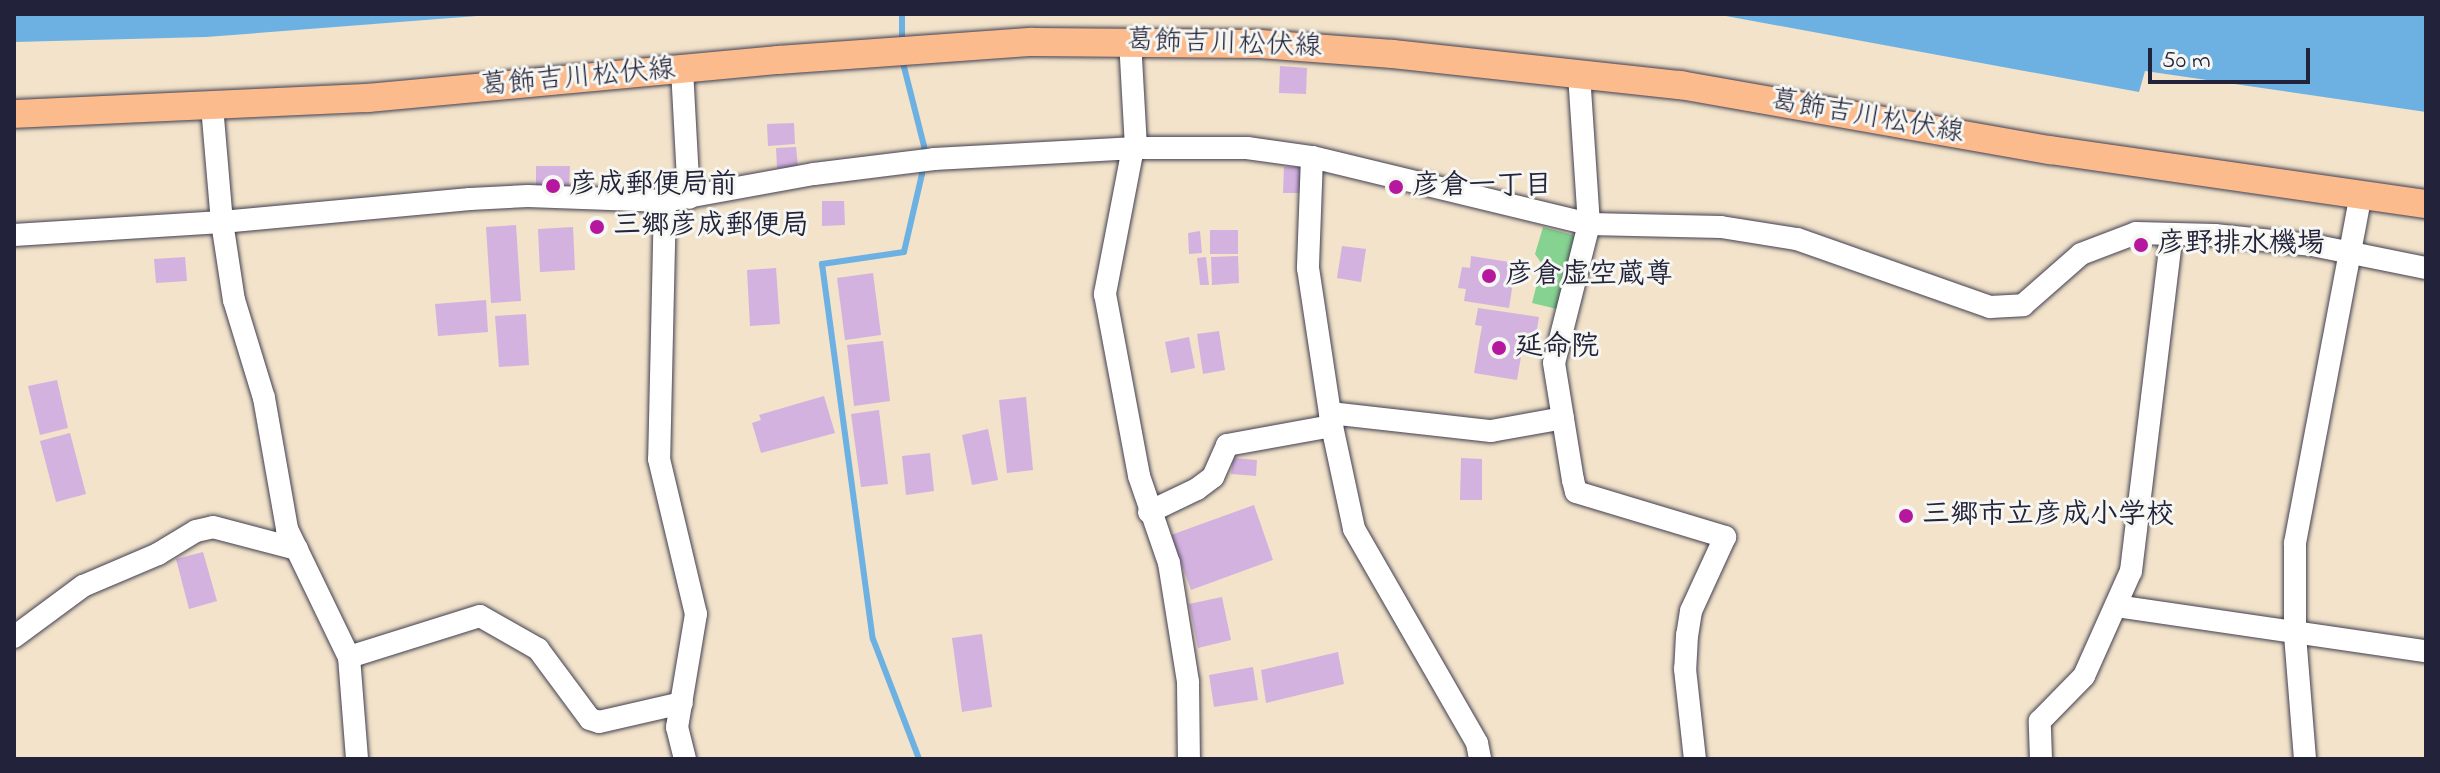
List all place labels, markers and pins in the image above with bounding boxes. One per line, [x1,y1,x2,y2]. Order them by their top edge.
place label: 彦成郵便局前 [569,169,737,203]
place label: 彦倉一丁目 [1412,170,1552,204]
marker: 彦成郵便局前 [544,177,562,195]
marker: 彦倉一丁目 [1387,178,1405,196]
place label: 三郷彦成郵便局 [613,210,809,244]
marker: 三郷彦成郵便局 [588,218,606,236]
place label: 彦野排水機場 [2157,228,2325,262]
marker: 彦野排水機場 [2132,236,2150,254]
place label: 彦倉虚空蔵尊 [1505,259,1673,293]
marker: 彦倉虚空蔵尊 [1480,267,1498,285]
place label: 延命院 [1515,331,1599,365]
marker: 延命院 [1490,339,1508,357]
place label: 三郷市立彦成小学校 [1922,499,2174,533]
marker: 三郷市立彦成小学校 [1897,507,1915,525]

